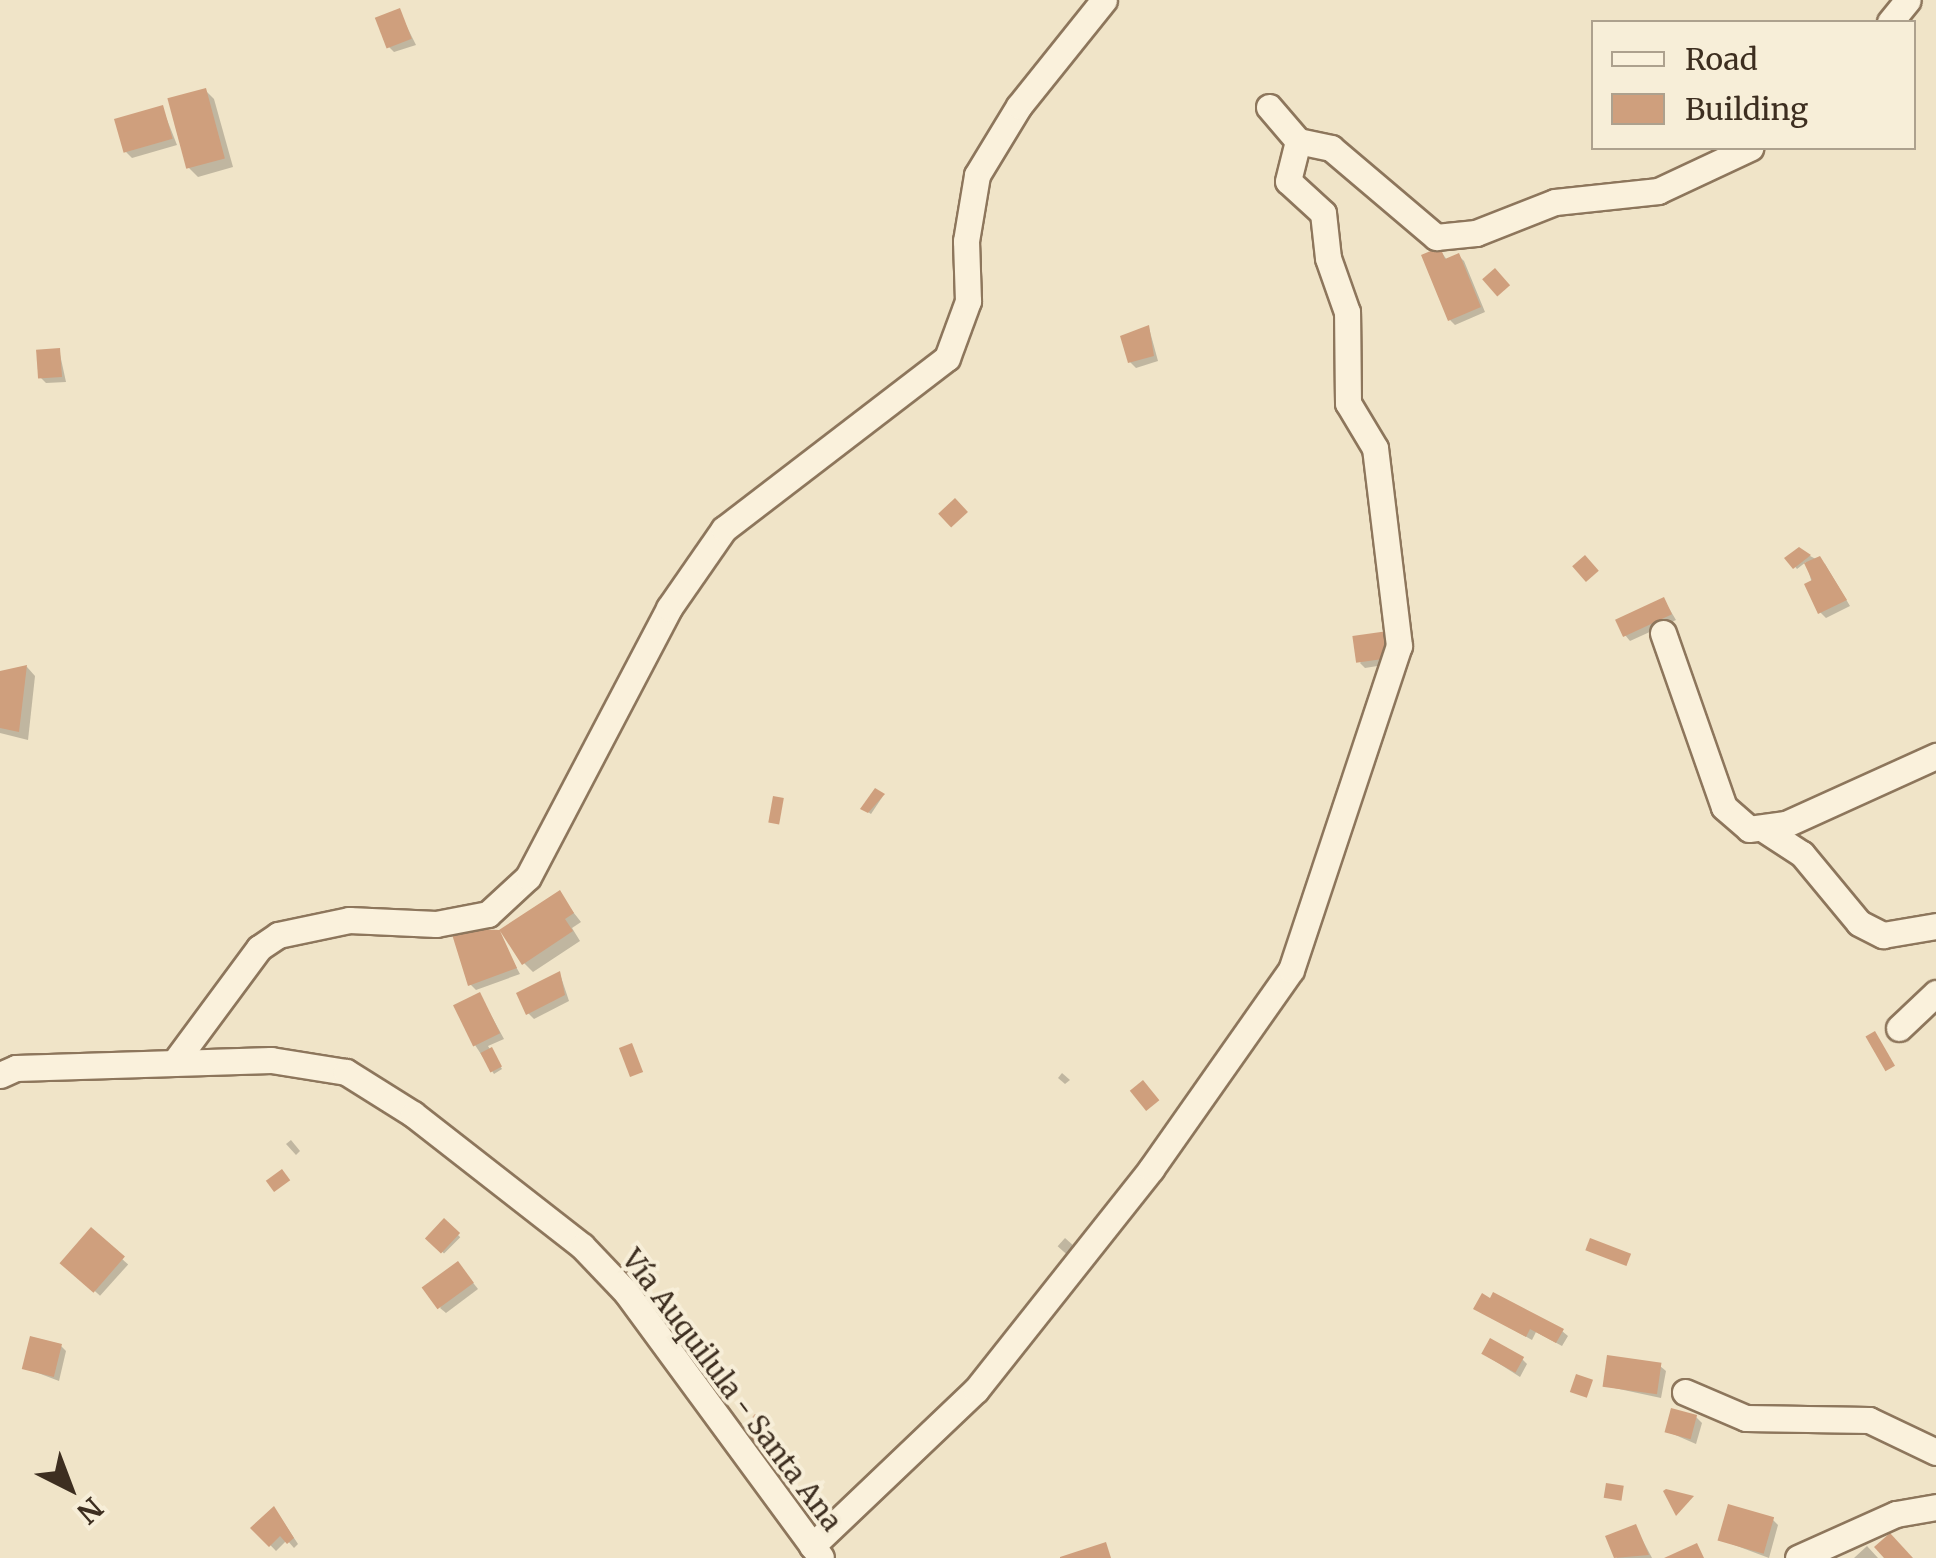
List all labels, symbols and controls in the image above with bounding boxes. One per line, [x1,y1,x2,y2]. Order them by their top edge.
legend [1591,20,1916,150]
text: Road [1685,40,1758,78]
text: Building [1685,90,1808,128]
street label: Vía Auquilula - Santa Ana [615,1243,849,1537]
north arrow [20,1438,120,1538]
text: N [70,1490,110,1531]

